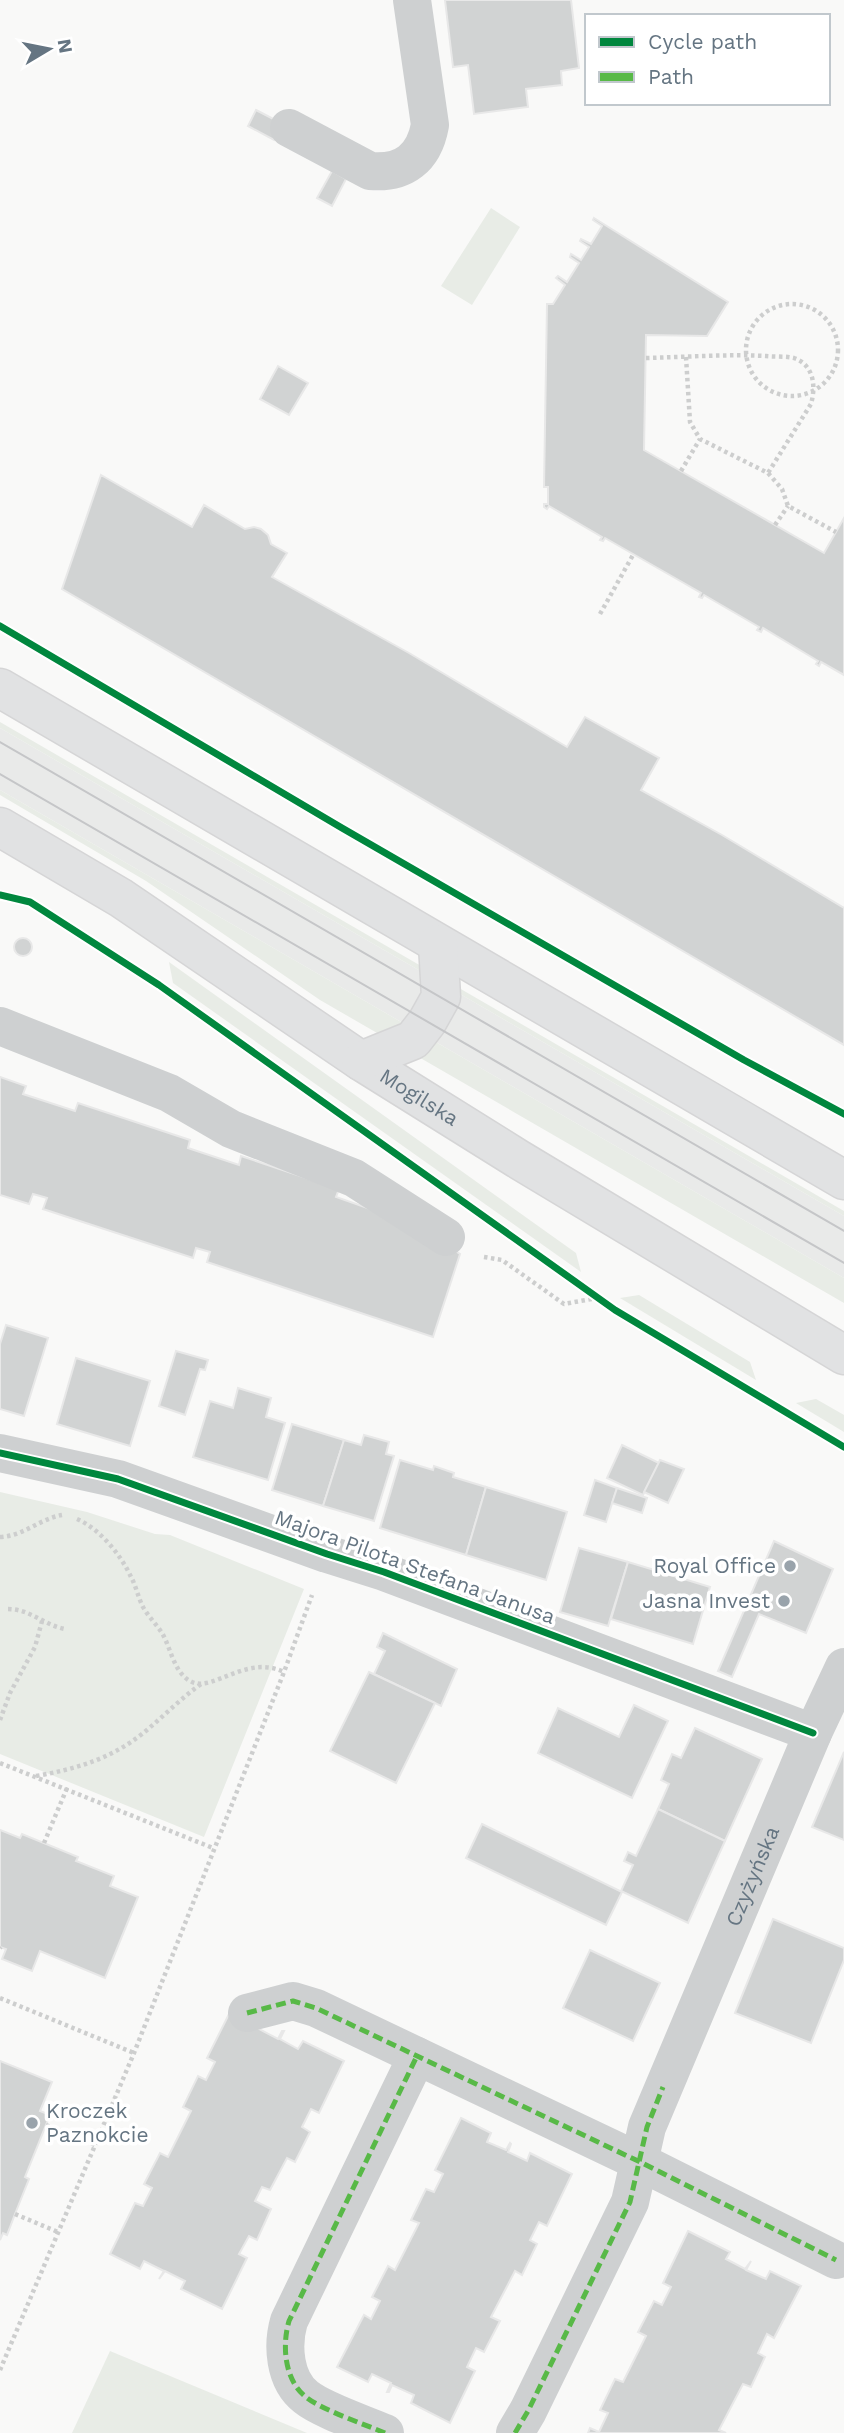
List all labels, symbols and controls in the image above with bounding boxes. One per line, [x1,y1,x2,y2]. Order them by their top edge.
north arrow [14,14,84,84]
legend [585,14,830,105]
text: Cycle path [648,29,757,54]
text: N [53,37,78,55]
text: Path [648,64,694,89]
street label: Mogilska [375,1063,464,1131]
street label: Majora Pilota Stefana Janusa [272,1504,559,1629]
place label: Royal Office [653,1553,776,1578]
marker: Royal Office [782,1558,798,1574]
place label: Jasna Invest [642,1588,770,1613]
marker: Jasna Invest [776,1593,792,1609]
street label: Czyżyńska [720,1822,784,1930]
place label: Kroczek Paznokcie [46,2098,149,2147]
marker: Kroczek Paznokcie [24,2115,40,2131]

